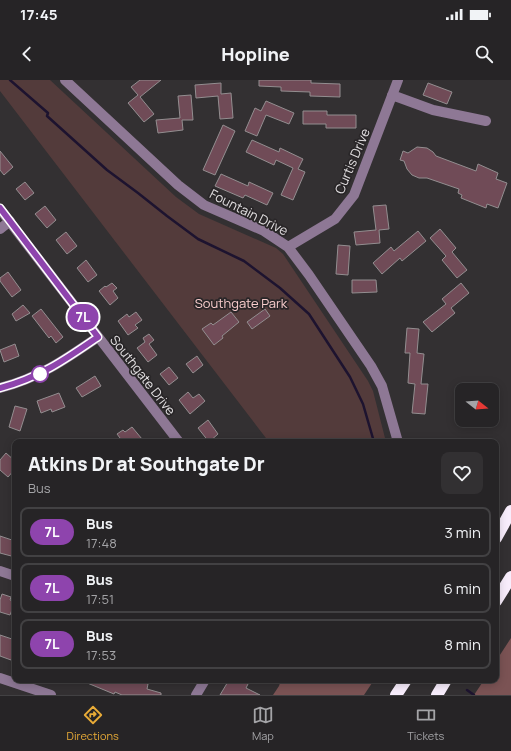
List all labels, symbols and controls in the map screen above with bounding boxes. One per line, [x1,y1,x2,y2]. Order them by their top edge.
text: 17:45 [20,4,58,25]
text: Hopline [221,42,290,66]
icon: back [16,43,38,65]
icon: search [473,43,495,65]
street label: Curtis Drive [330,125,374,197]
street label: Fountain Drive [207,185,292,240]
park label: Southgate Park [195,294,288,312]
line badge: 7L [65,304,101,330]
text: 7L [76,307,90,326]
street label: Southgate Drive [106,331,180,419]
unlabelled marker [31,365,49,383]
north arrow [455,383,499,427]
map controls [455,383,499,427]
text: Atkins Dr at Southgate Dr [28,451,265,477]
button: heart [441,452,483,494]
text: Bus [28,479,51,497]
text: Bus [86,513,113,534]
text: 7L [45,522,59,541]
text: 3 min [445,522,481,543]
text: 17:48 [86,534,117,552]
text: Bus [86,569,113,590]
text: 7L [45,578,59,597]
text: 6 min [444,578,481,599]
text: 17:51 [86,590,114,608]
text: Bus [86,625,113,646]
text: 7L [45,634,59,653]
text: 8 min [444,634,481,655]
text: 17:53 [86,646,116,664]
tab: Directions [67,704,119,743]
tab: Map [252,704,274,743]
tab: Tickets [407,704,444,743]

